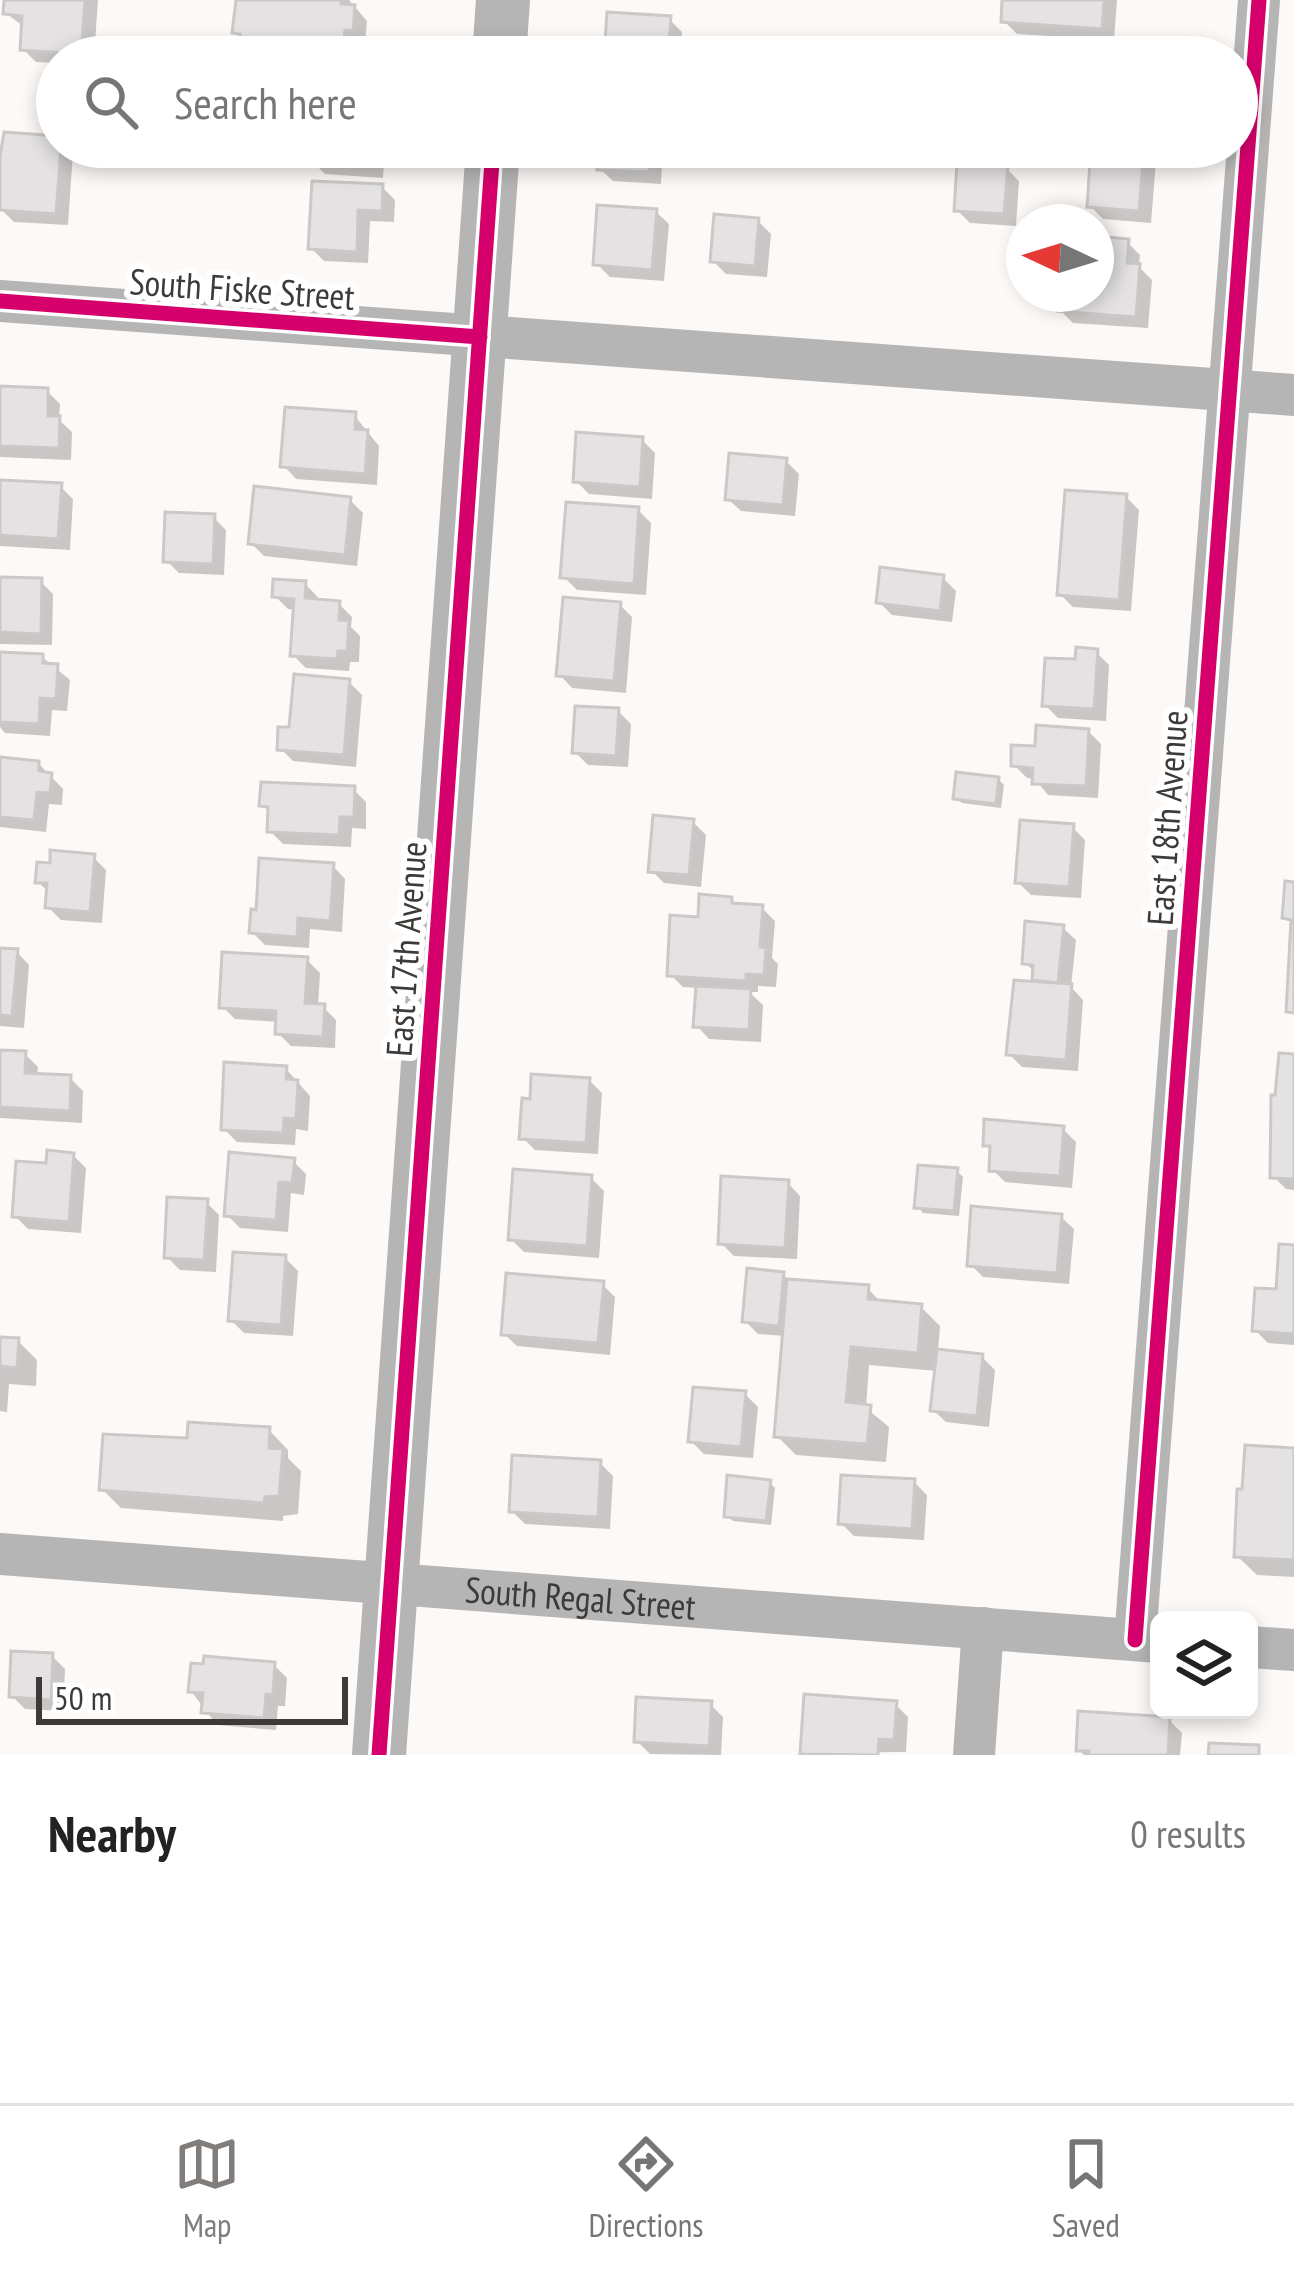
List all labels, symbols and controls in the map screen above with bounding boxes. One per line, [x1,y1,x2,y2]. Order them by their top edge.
search box [36,36,1258,168]
icon: search [78,69,144,135]
text: Search here [174,73,357,131]
north arrow [1006,204,1114,312]
street label: South Fiske Street [128,257,356,320]
street label: East 18th Avenue [1136,709,1197,927]
street label: East 17th Avenue [375,840,436,1058]
street label: South Regal Street [463,1565,697,1630]
map controls [1150,1611,1258,1719]
button: layers [1150,1611,1258,1719]
scale bar [36,1671,348,1724]
text: 50 m [54,1676,112,1719]
text: Nearby [48,1800,176,1866]
text: 0 results [1130,1808,1246,1859]
tab: Map [174,2131,240,2246]
tab: Directions [589,2131,703,2246]
tab: Saved [1052,2131,1120,2246]

